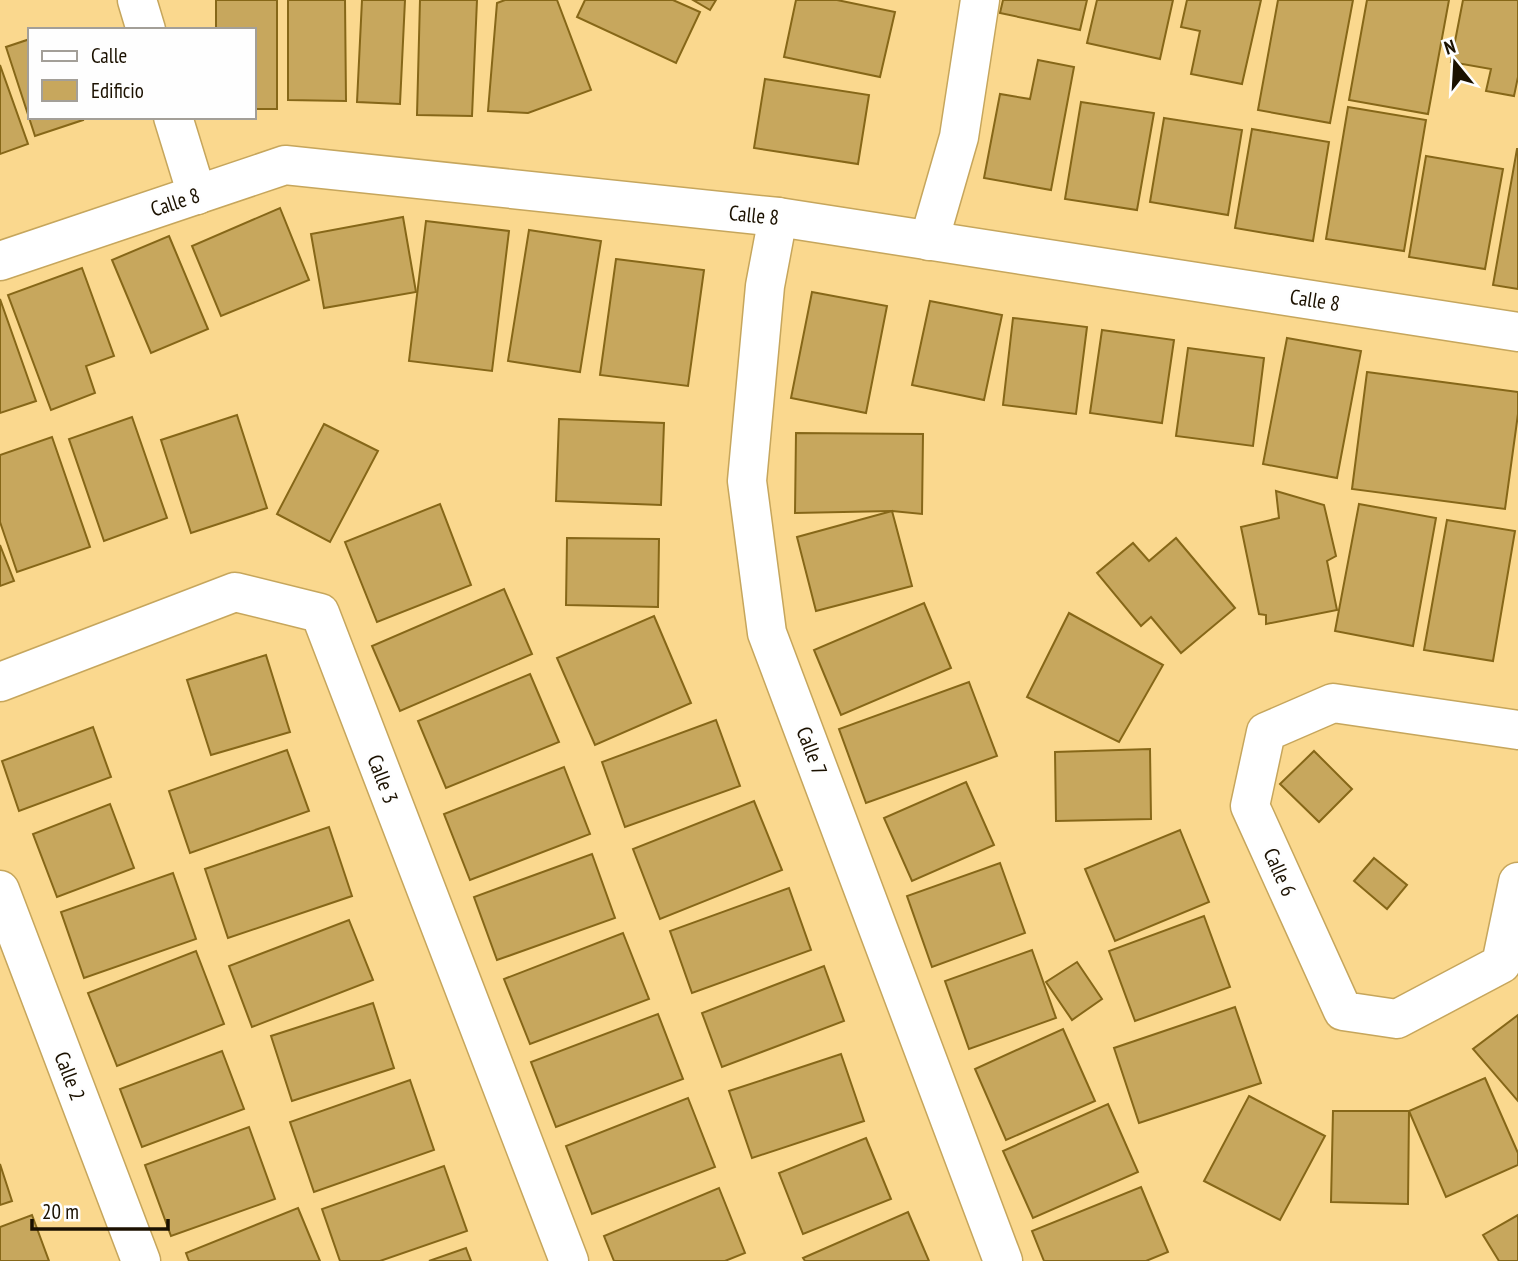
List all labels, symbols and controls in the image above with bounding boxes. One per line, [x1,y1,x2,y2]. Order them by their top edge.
legend [28,28,256,119]
north arrow [1420,28,1490,98]
text: N [1441,34,1458,60]
text: Calle [91,42,127,69]
text: Edificio [91,77,144,104]
street label: Calle 8 [147,181,203,223]
street label: Calle 8 [728,199,780,231]
street label: Calle 8 [1288,283,1342,317]
street label: Calle 7 [790,723,834,779]
street label: Calle 3 [361,751,405,807]
street label: Calle 6 [1257,844,1303,900]
street label: Calle 2 [48,1048,92,1104]
scale bar [32,1188,168,1232]
text: 20 m [42,1198,79,1225]

